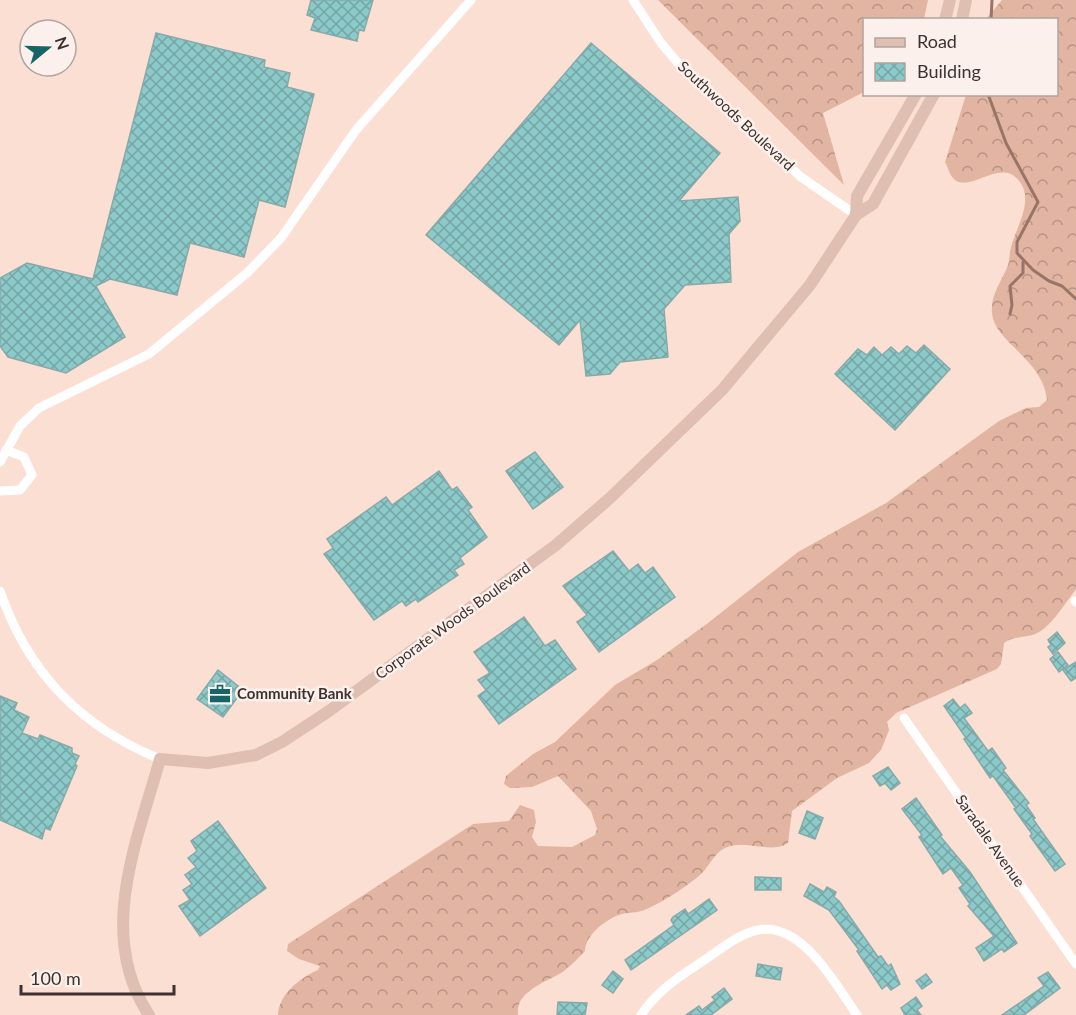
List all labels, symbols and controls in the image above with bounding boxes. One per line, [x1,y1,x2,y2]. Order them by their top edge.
north arrow [18,18,78,78]
legend [863,18,1058,96]
text: Road [917,30,957,52]
text: N [52,34,74,52]
street label: Southwoods Boulevard [675,57,799,174]
text: Building [917,60,981,82]
street label: Corporate Woods Boulevard [371,558,533,682]
office icon: Community Bank [208,682,232,706]
place label: Community Bank [237,684,353,702]
street label: Saradale Avenue [952,791,1029,890]
scale bar [21,958,174,996]
text: 100 m [30,967,81,989]

